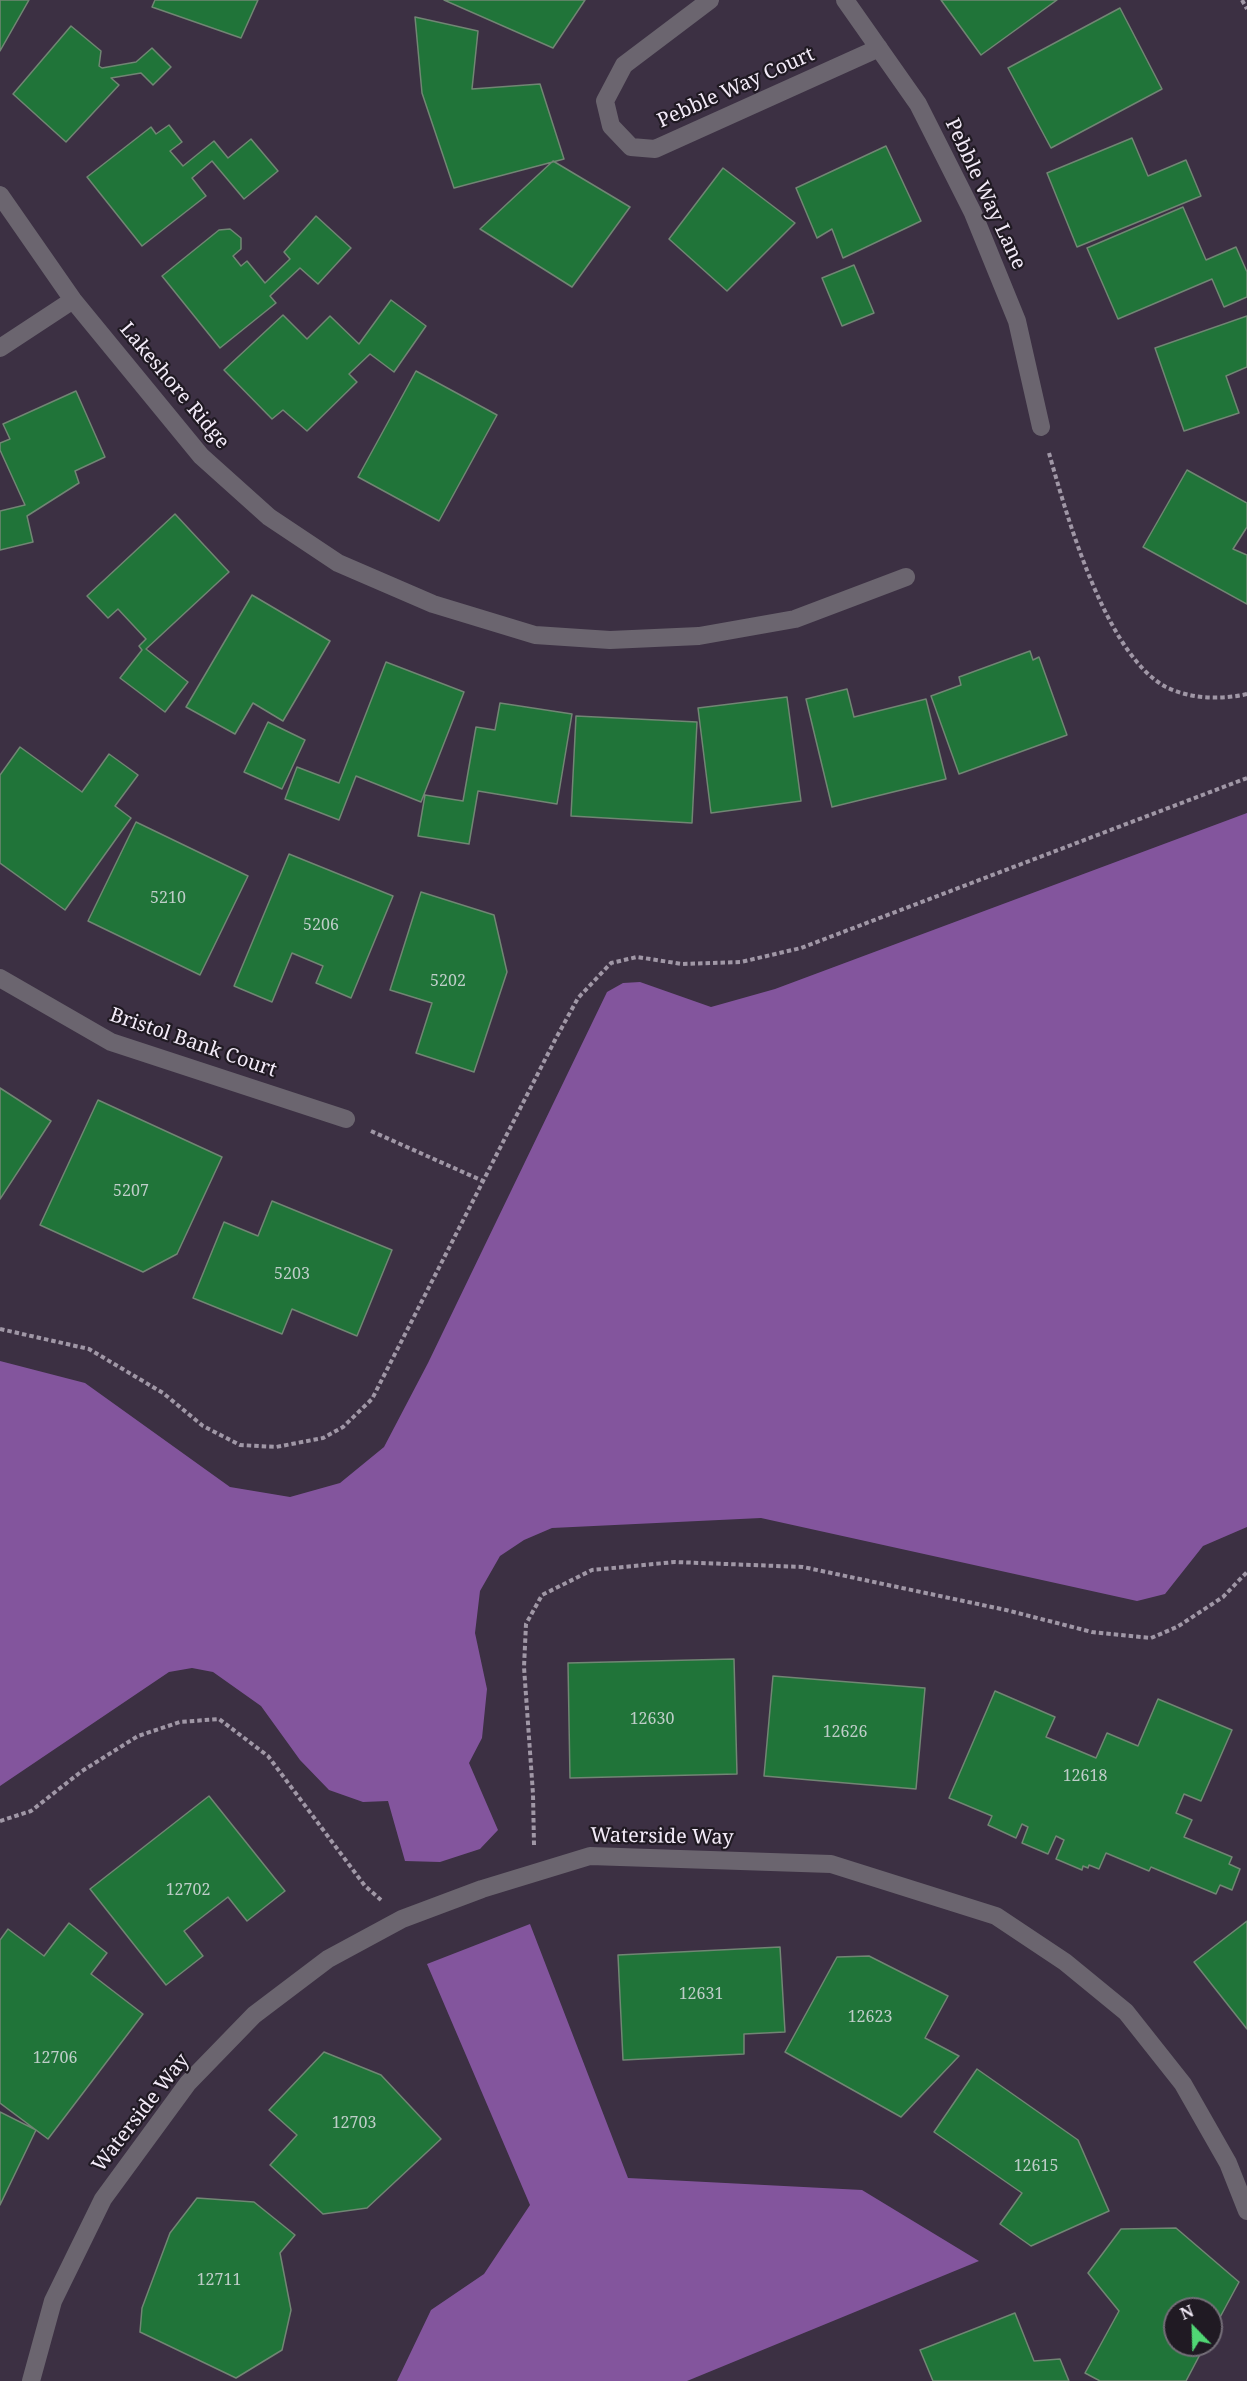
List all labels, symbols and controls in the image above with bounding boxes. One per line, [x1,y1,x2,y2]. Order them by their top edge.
street label: Pebble Way Court [654,43,818,133]
street label: Pebble Way Lane [940,115,1030,273]
street label: Lakeshore Ridge [114,318,234,454]
house number: 5210 [150,888,186,908]
house number: 5206 [303,915,339,935]
house number: 5202 [430,971,466,991]
street label: Bristol Bank Court [106,1003,280,1083]
house number: 5207 [113,1181,149,1201]
house number: 5203 [274,1264,310,1284]
house number: 12630 [630,1709,674,1729]
house number: 12626 [823,1722,867,1742]
house number: 12618 [1063,1766,1107,1786]
street label: Waterside Way [590,1824,734,1850]
house number: 12702 [166,1880,210,1900]
house number: 12631 [679,1984,723,2004]
house number: 12623 [848,2007,892,2027]
house number: 12706 [33,2048,77,2068]
street label: Waterside Way [87,2049,195,2177]
house number: 12703 [332,2113,376,2133]
house number: 12615 [1014,2156,1058,2176]
house number: 12711 [197,2270,241,2290]
north arrow [1163,2297,1223,2357]
text: N [1177,2300,1197,2325]

